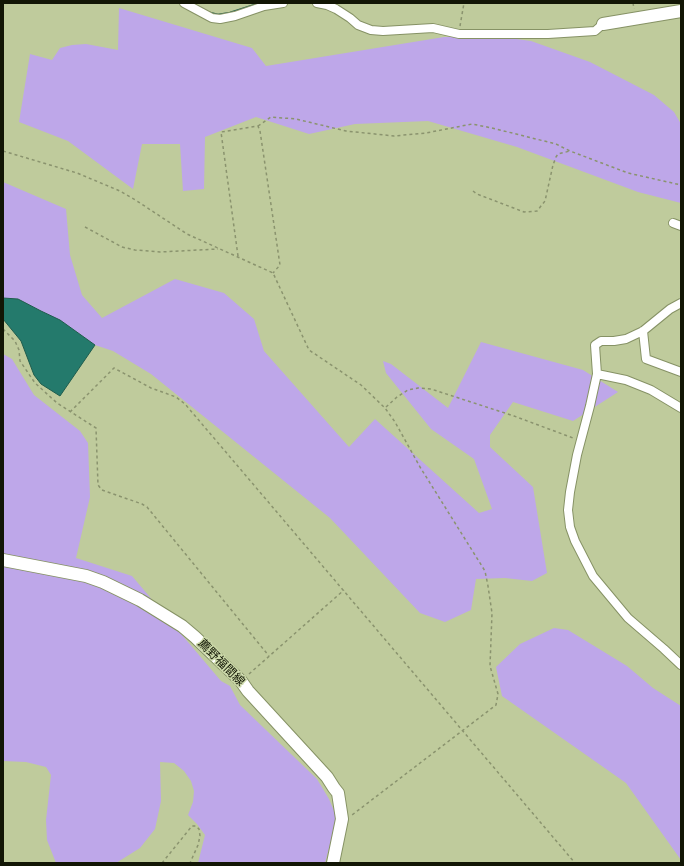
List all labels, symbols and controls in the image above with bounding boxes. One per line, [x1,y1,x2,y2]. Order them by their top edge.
street label: 薦野福間線 [195,637,247,689]

